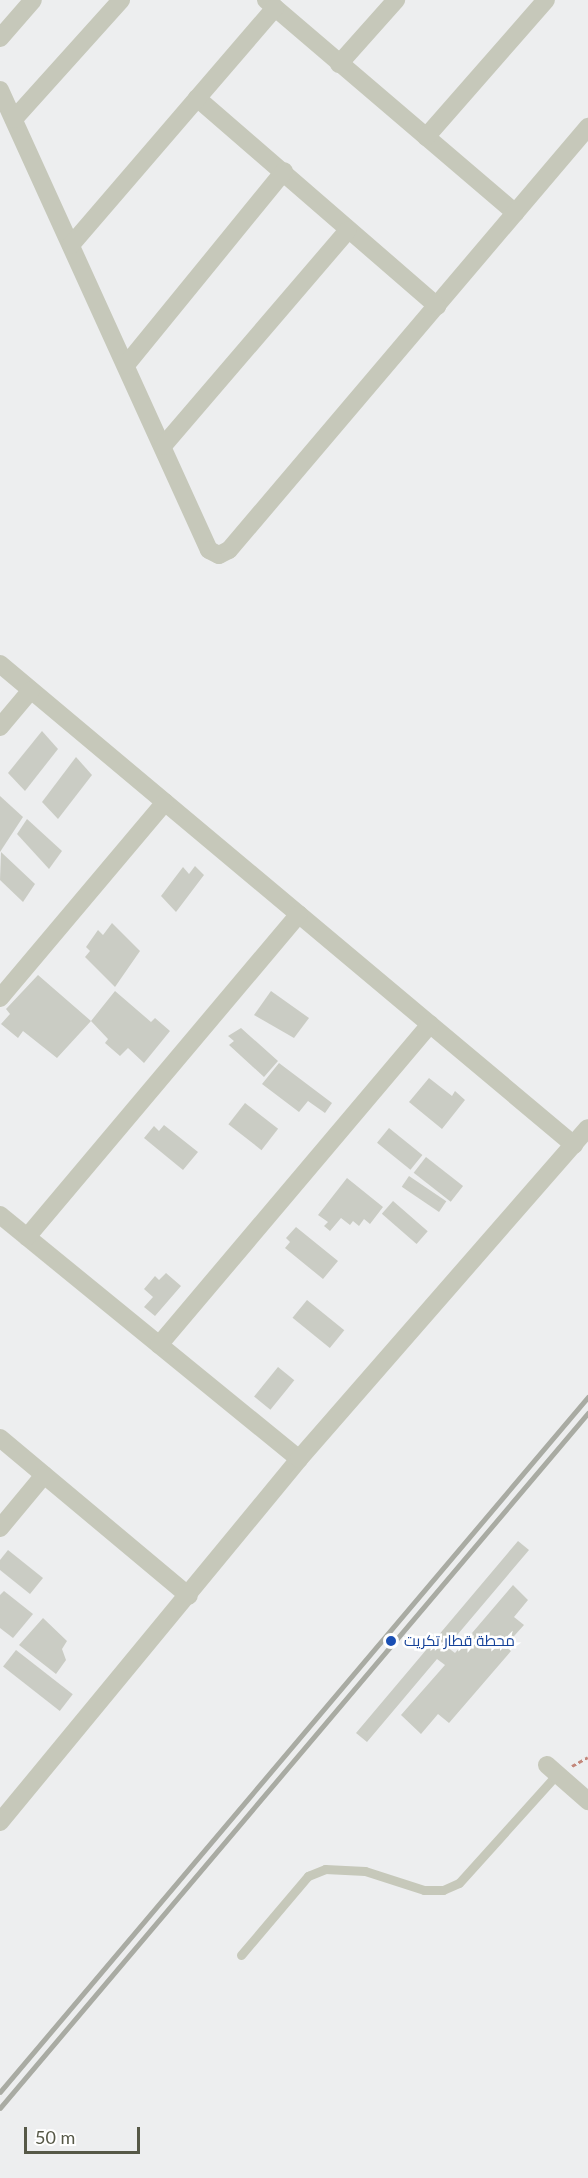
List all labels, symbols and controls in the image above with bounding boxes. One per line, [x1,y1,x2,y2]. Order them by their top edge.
marker: محطة قطار تكريت [382,1632,400,1650]
place label: محطة قطار تكريت [404,1632,515,1650]
scale bar [27,2115,142,2153]
text: 50 m [35,2126,75,2148]

